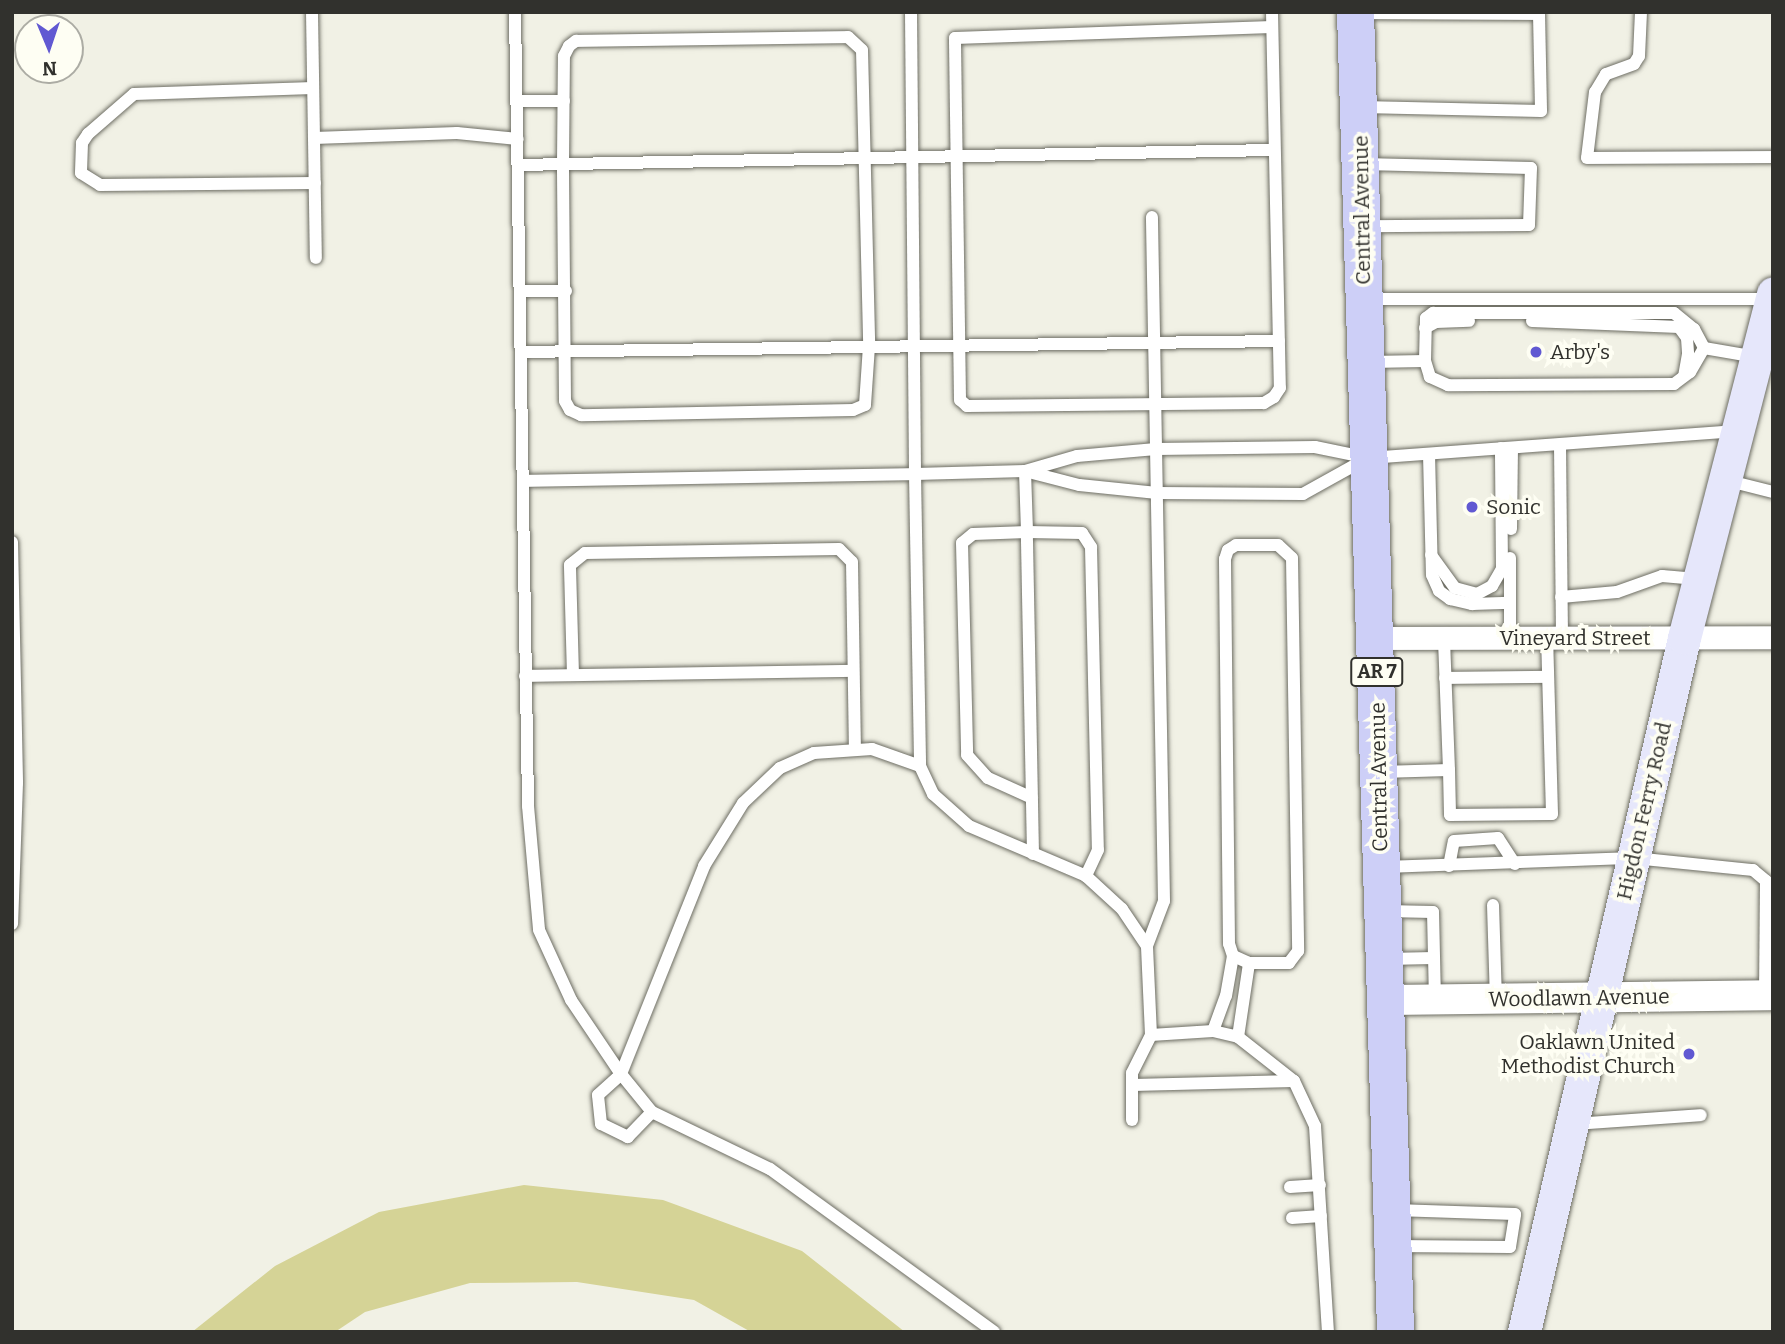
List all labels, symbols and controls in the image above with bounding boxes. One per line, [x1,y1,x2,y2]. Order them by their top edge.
north arrow [14,14,84,84]
text: N [42,57,57,80]
street label: Central Avenue [1348,135,1376,285]
place label: Arby's [1550,339,1610,365]
marker: Arby's [1528,344,1544,360]
place label: Sonic [1486,494,1541,520]
marker: Sonic [1464,499,1480,515]
street label: Vineyard Street [1499,625,1651,651]
road number: AR 7 [1349,656,1405,688]
street label: Central Avenue [1365,702,1393,852]
street label: Higdon Ferry Road [1611,719,1677,903]
street label: Woodlawn Avenue [1488,984,1670,1012]
place label: Oaklawn United Methodist Church [1501,1029,1675,1079]
marker: Oaklawn United Methodist Church [1681,1046,1697,1062]

